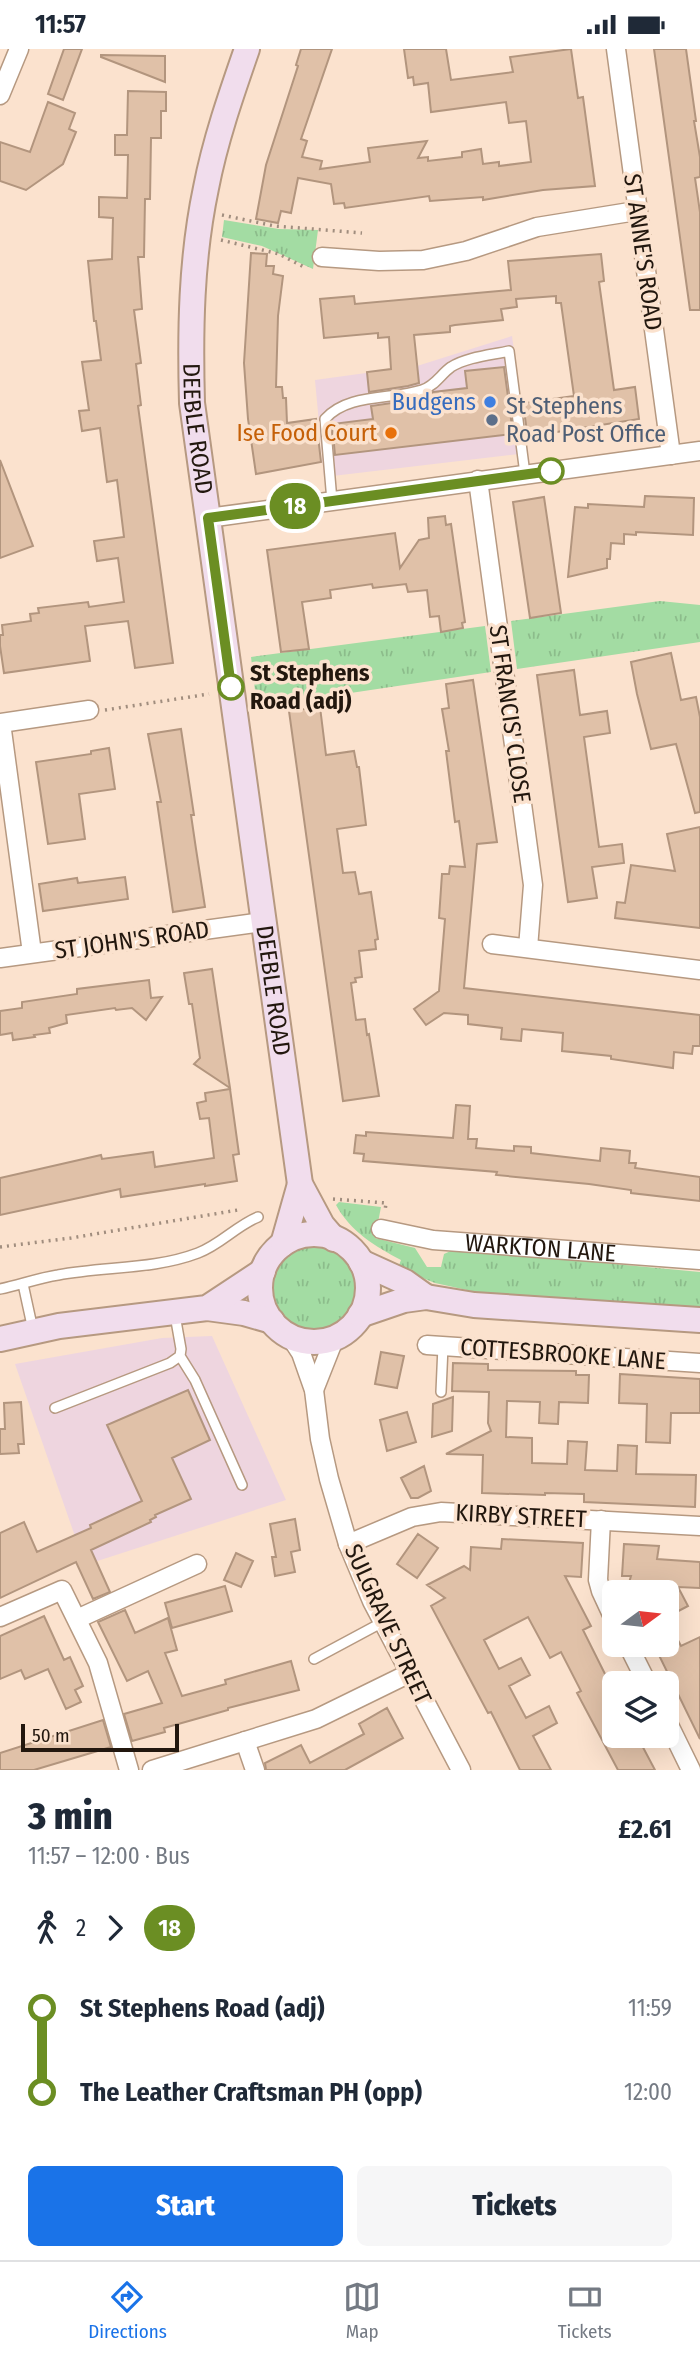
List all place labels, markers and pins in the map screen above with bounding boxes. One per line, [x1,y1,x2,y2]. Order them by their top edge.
place label: Budgens [392,388,476,416]
place label: St Stephens Road Post Office [506,392,666,448]
marker: Budgens [482,394,498,410]
marker: St Stephens Road Post Office [484,412,500,428]
place label: Ise Food Court [236,419,377,447]
marker: Ise Food Court [383,425,399,441]
unlabelled marker [538,458,564,484]
place label: St Stephens Road (adj) [250,659,370,715]
marker: St Stephens Road (adj) [218,674,244,700]

